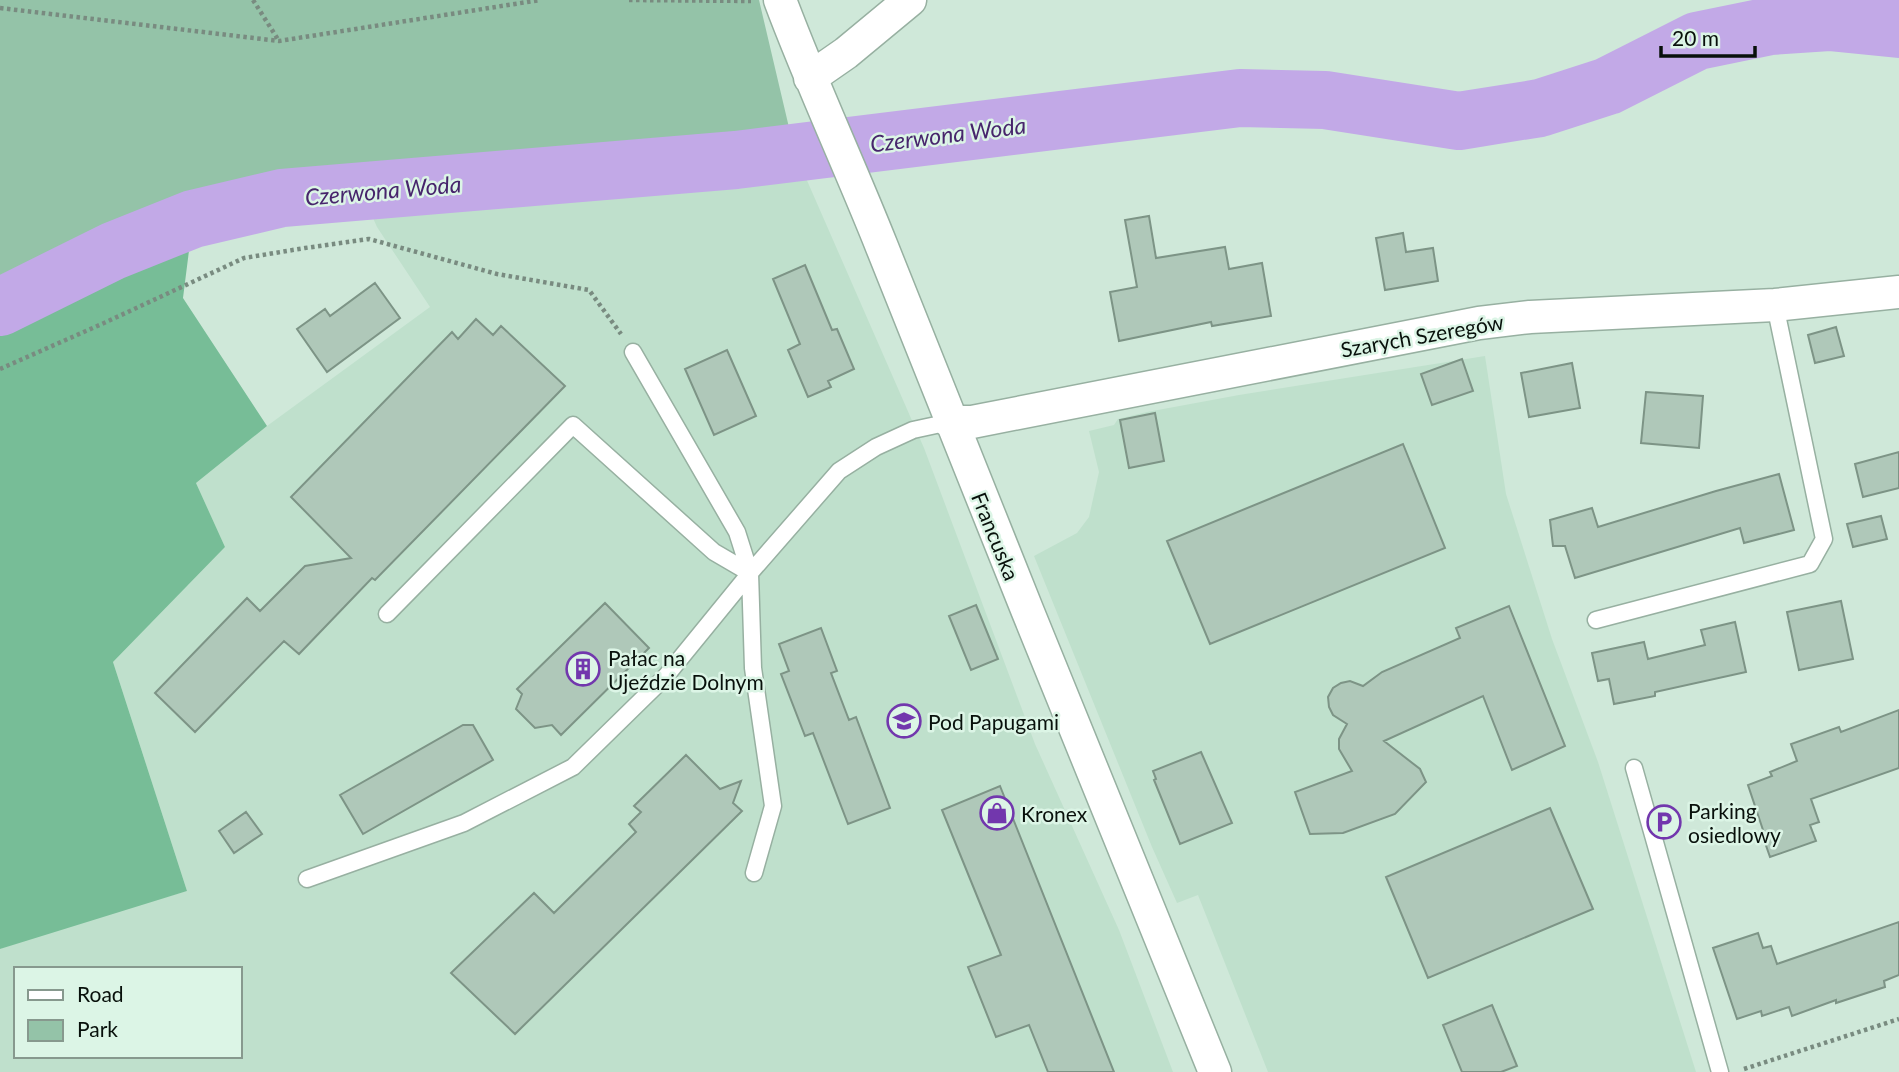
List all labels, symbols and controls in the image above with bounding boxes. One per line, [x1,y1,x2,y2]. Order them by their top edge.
scale bar [1661,14,1756,58]
text: 20 m [1672,25,1719,50]
water label: Czerwona Woda [868,111,1028,157]
water label: Czerwona Woda [304,169,462,211]
street label: Szarych Szeregów [1339,308,1506,362]
street label: Francuska [967,488,1025,584]
place label: Pałac na Ujeździe Dolnym [608,645,764,694]
building icon: Pałac na Ujeździe Dolnym [564,650,602,688]
school or university icon: Pod Papugami [885,702,923,740]
place label: Pod Papugami [928,709,1059,734]
shop icon: Kronex [978,794,1016,832]
place label: Parking osiedlowy [1688,798,1781,847]
place label: Kronex [1021,801,1088,826]
parking icon: Parking osiedlowy [1645,803,1683,841]
legend [14,967,242,1058]
text: Road [77,981,124,1006]
text: Park [77,1016,118,1041]

